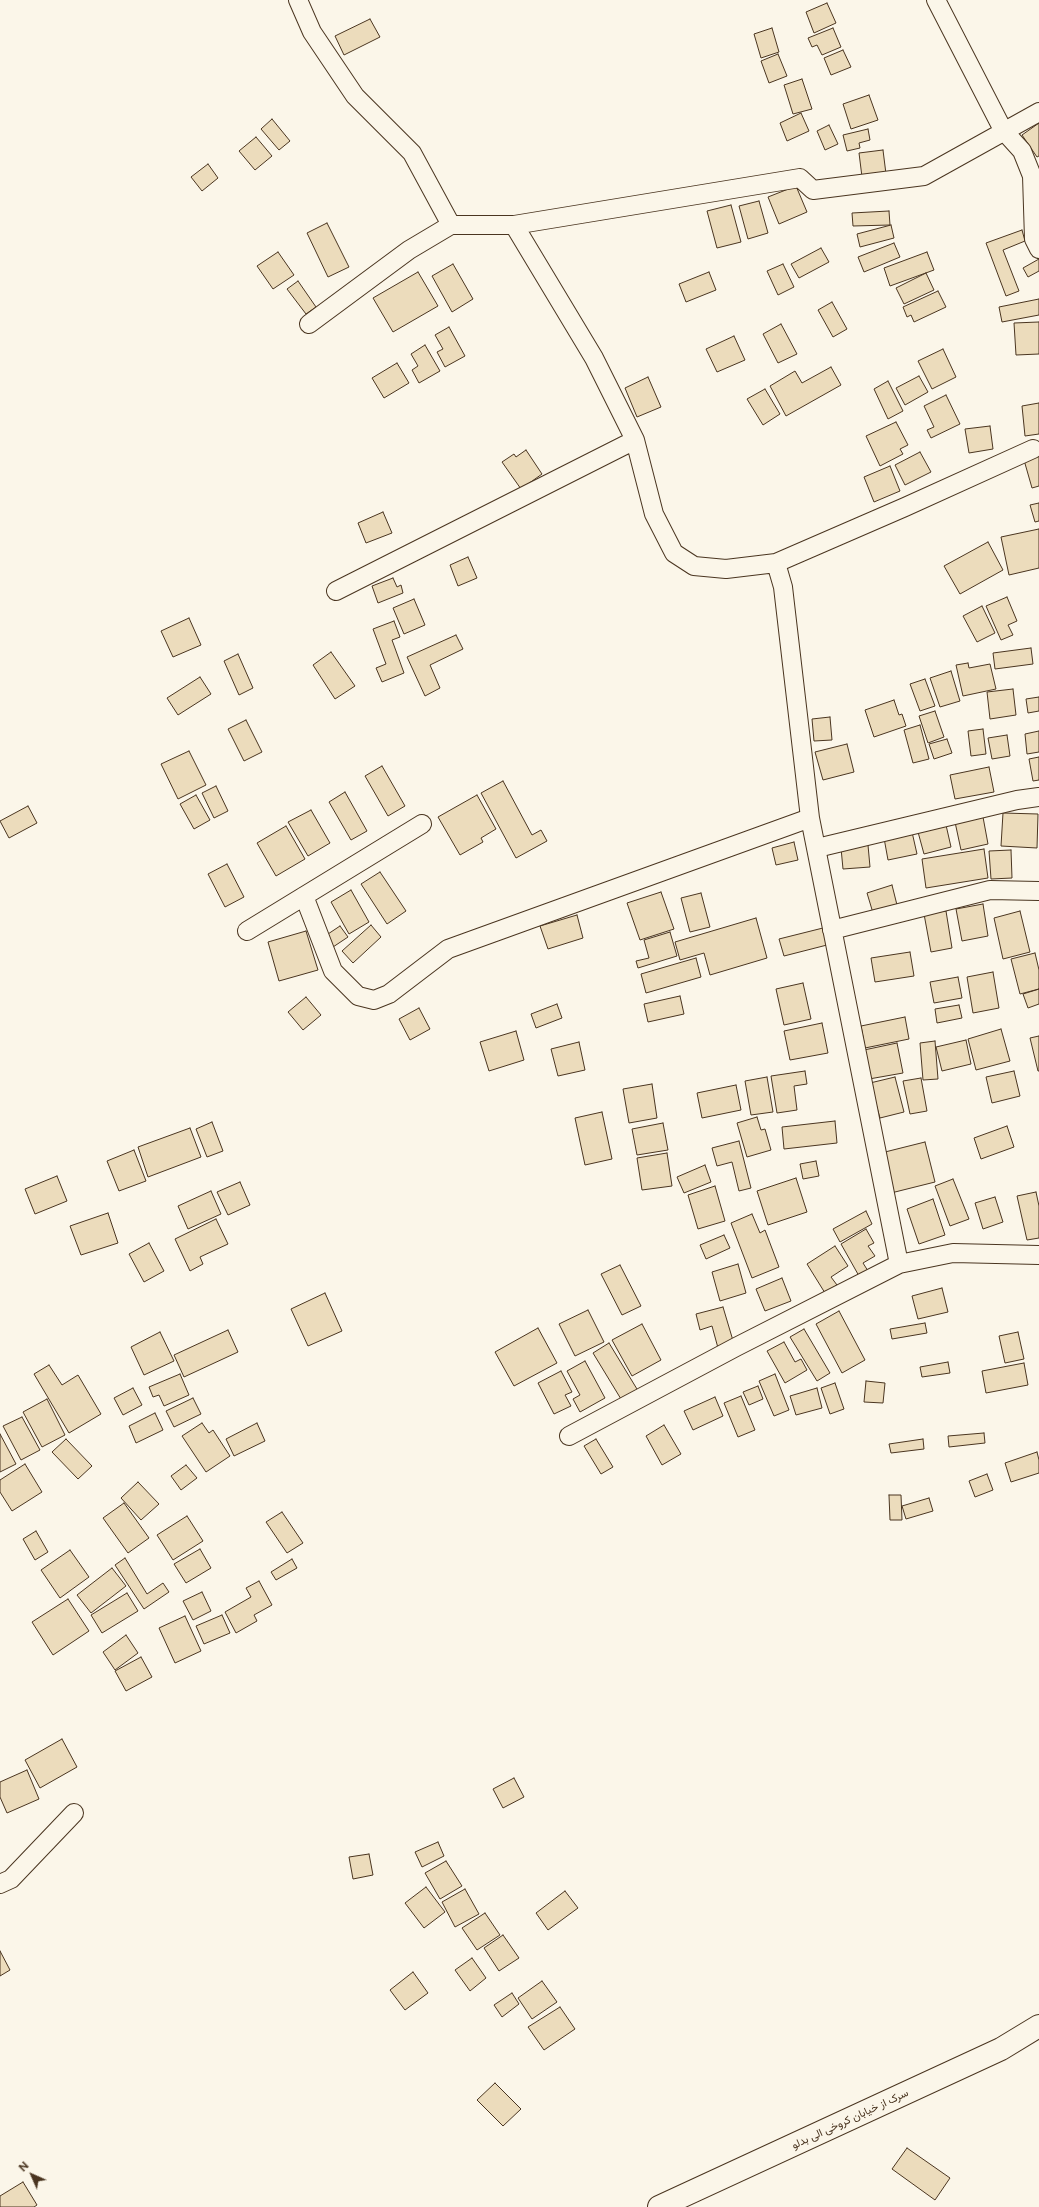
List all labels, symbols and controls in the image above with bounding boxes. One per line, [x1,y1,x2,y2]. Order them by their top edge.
street label: سرک از خیابان کروخی الی بدلو [789,2086,911,2152]
north arrow [12,2155,52,2195]
text: N [16,2159,31,2174]

